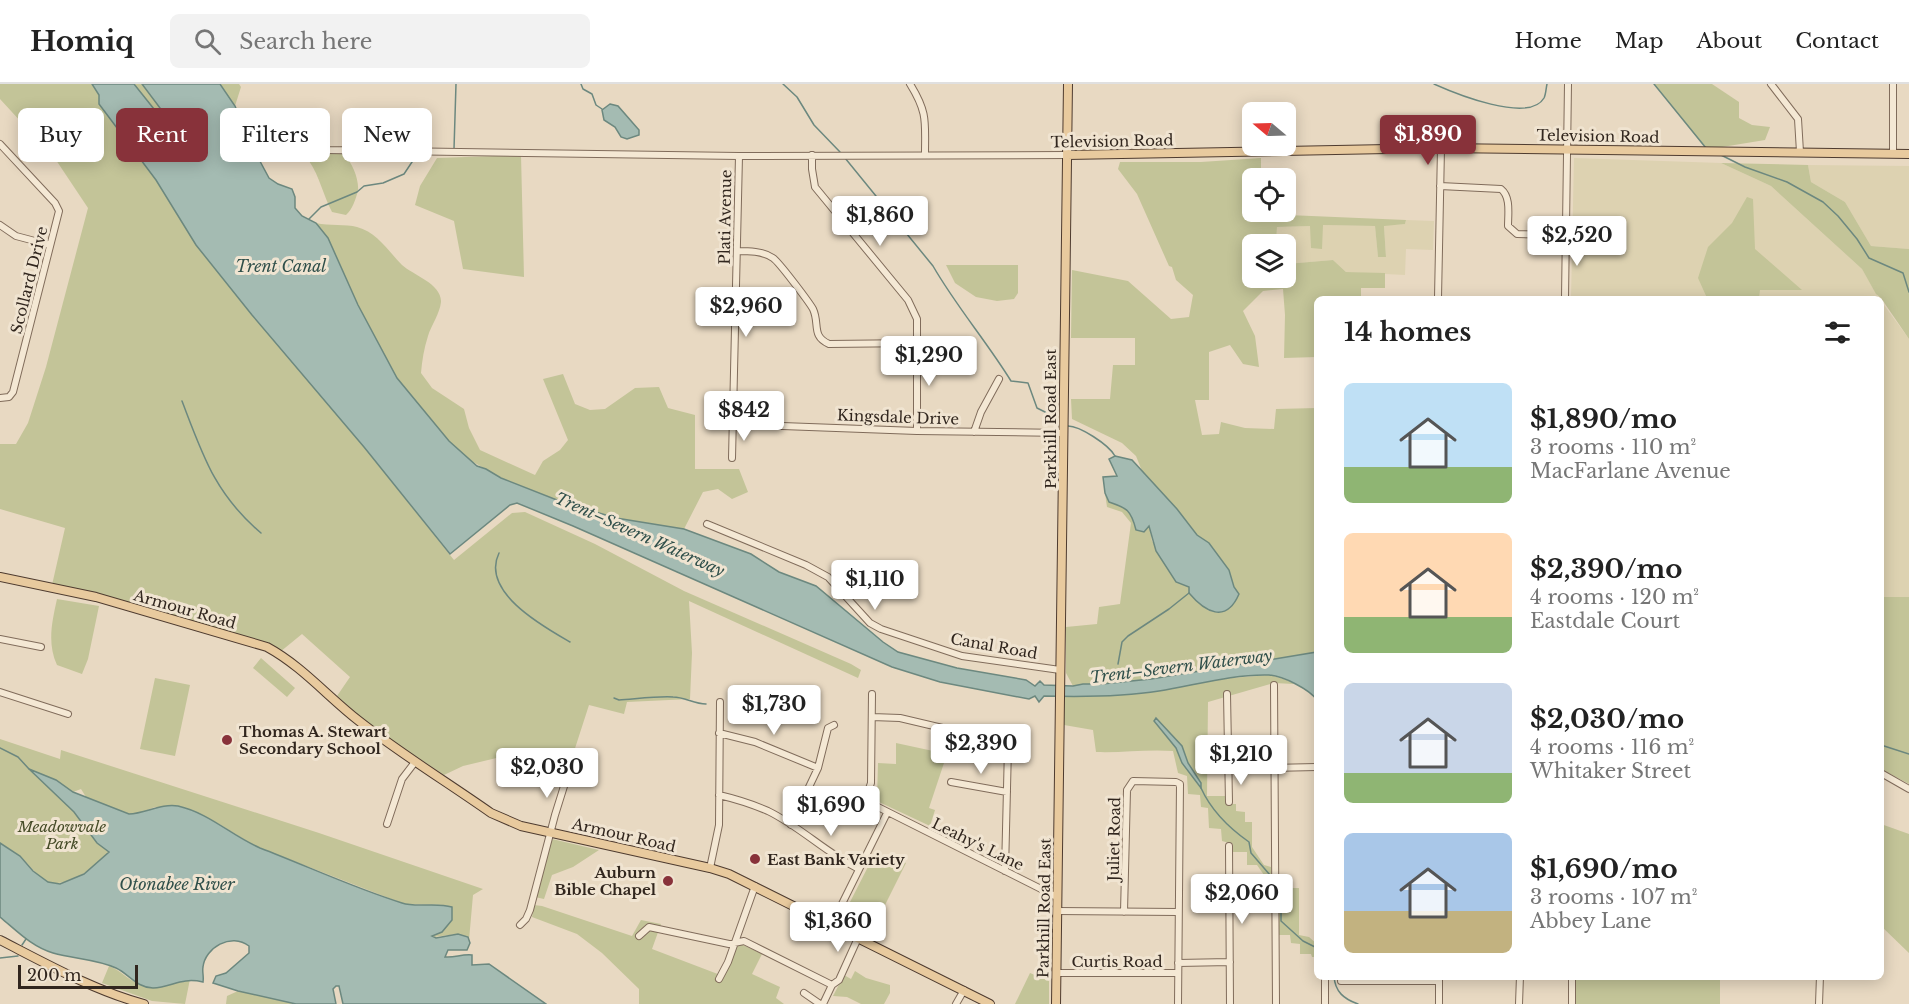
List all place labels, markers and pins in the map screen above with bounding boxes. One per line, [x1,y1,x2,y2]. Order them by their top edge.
pin: $1,890 [1379,115,1477,166]
pin: $1,860 [831,196,929,247]
pin: $2,520 [1528,216,1626,267]
pin: $2,960 [697,287,795,338]
pin: $1,290 [880,336,978,387]
pin: $842 [708,391,780,442]
pin: $1,110 [826,560,924,611]
pin: $1,730 [725,685,823,736]
place label: Thomas A. Stewart Secondary School [239,722,387,758]
pin: $2,390 [932,724,1030,775]
marker: Thomas A. Stewart Secondary School [220,733,234,747]
pin: $1,210 [1192,735,1290,786]
pin: $2,030 [498,748,596,799]
pin: $1,690 [782,786,880,837]
place label: East Bank Variety [767,850,905,869]
marker: East Bank Variety [748,852,762,866]
place label: Auburn Bible Chapel [554,863,657,899]
marker: Auburn Bible Chapel [661,874,675,888]
pin: $2,060 [1193,874,1291,925]
pin: $1,360 [789,902,887,953]

